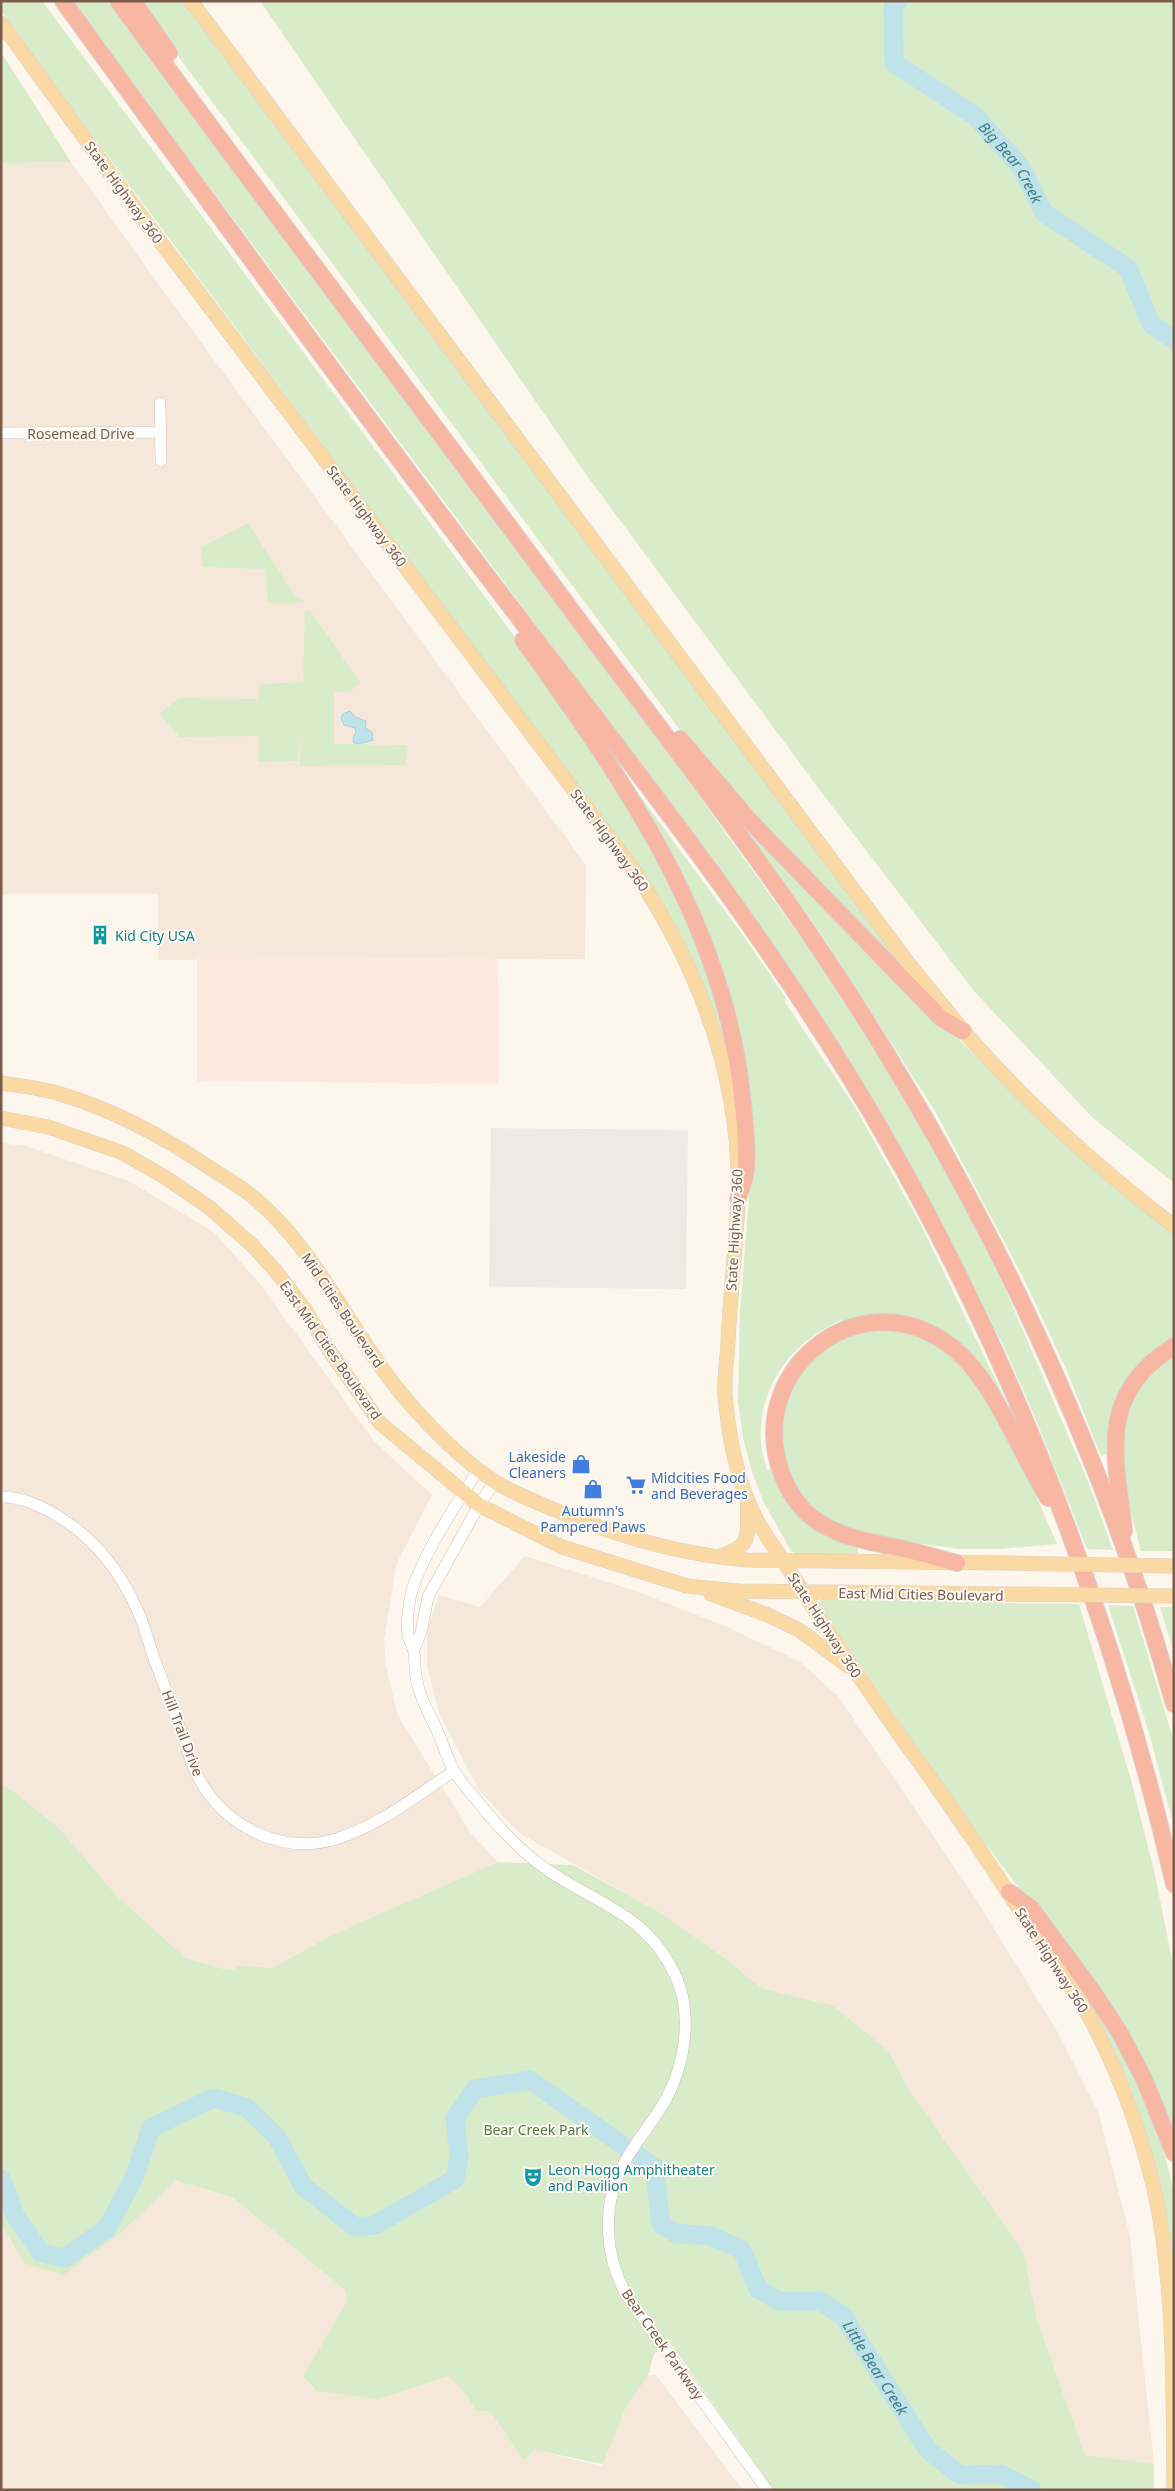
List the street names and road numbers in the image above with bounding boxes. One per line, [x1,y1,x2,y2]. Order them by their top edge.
street label: State Highway 360 [80,137,168,247]
street label: Rosemead Drive [27,424,135,443]
street label: State Highway 360 [323,462,411,570]
street label: State Highway 360 [566,785,654,895]
street label: State Highway 360 [721,1169,747,1291]
street label: Mid Cities Boulevard [298,1249,388,1371]
street label: East Mid Cities Boulevard [276,1277,386,1423]
street label: State Highway 360 [784,1569,866,1681]
street label: East Mid Cities Boulevard [838,1583,1004,1605]
street label: Hill Trail Drive [158,1687,208,1779]
street label: State Highway 360 [1011,1904,1093,2016]
street label: Bear Creek Parkway [618,2285,709,2404]

